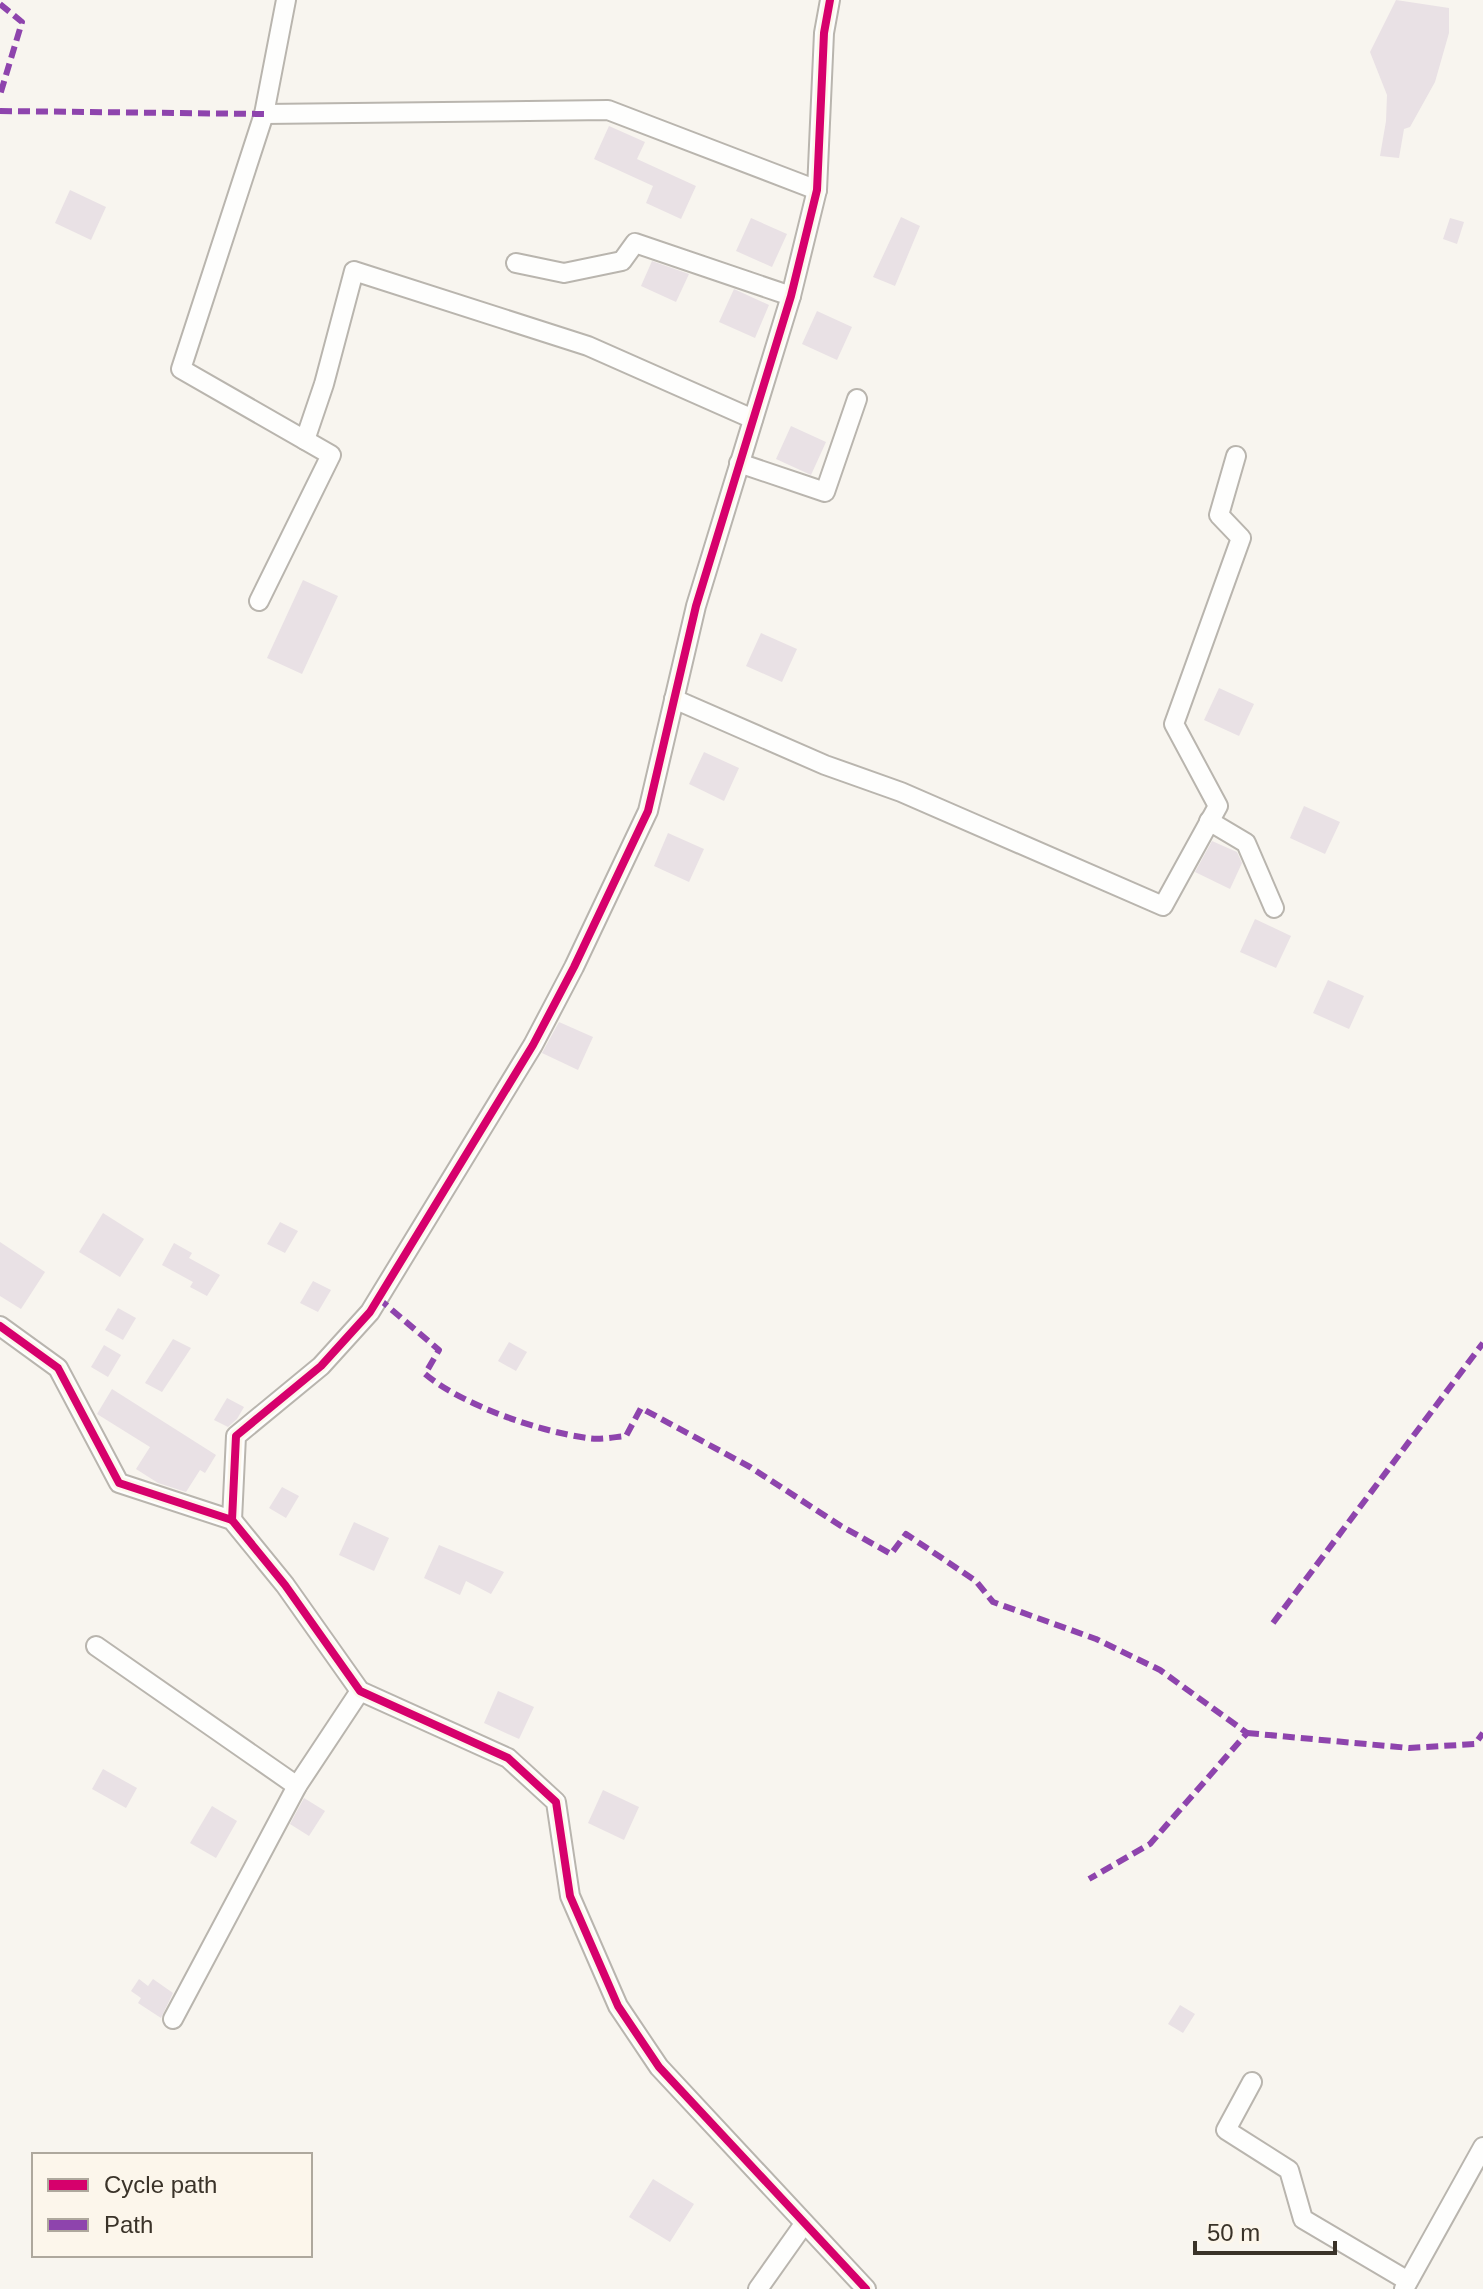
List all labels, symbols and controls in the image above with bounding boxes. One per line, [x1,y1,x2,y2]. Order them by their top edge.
legend [32,2153,312,2257]
text: Cycle path [104,2171,217,2198]
scale bar [1195,2205,1335,2255]
text: Path [104,2211,153,2238]
text: 50 m [1207,2219,1260,2246]

